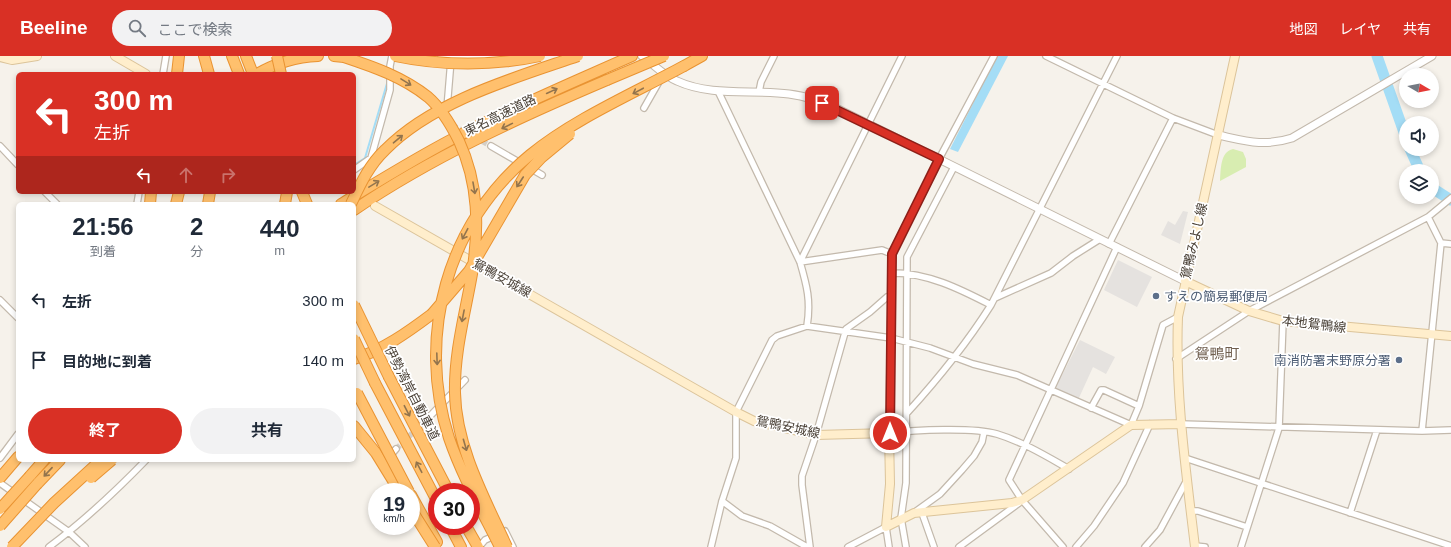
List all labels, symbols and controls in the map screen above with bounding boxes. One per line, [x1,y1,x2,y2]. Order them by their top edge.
search box [112,10,392,46]
text: Beeline [20,17,88,38]
icon: search [126,17,148,39]
text: ここで検索 [158,21,233,38]
text: 地図 [1289,21,1317,37]
text: レイヤ [1339,21,1381,37]
text: 共有 [1403,21,1431,37]
north arrow [1399,68,1439,108]
map controls [1399,68,1439,204]
one-way arrow [400,78,411,86]
text: 300 m [94,85,173,116]
pin [805,86,839,120]
one-way arrow [545,87,557,94]
icon: left [28,88,80,140]
one-way arrow [632,88,644,95]
street label: 東名高速道路 [462,91,538,139]
icon: arrive [811,92,833,114]
button: sound [1399,116,1439,156]
text: 左折 [94,123,130,143]
one-way arrow [502,123,514,130]
one-way arrow [392,134,403,143]
icon: left [133,164,155,186]
icon: ahead [175,164,197,186]
icon: right [217,164,239,186]
button: layers [1399,164,1439,204]
one-way arrow [516,176,524,187]
one-way arrow [368,179,380,187]
one-way arrow [470,181,478,194]
street label: 鴛鴨みよし線 [1178,201,1210,281]
text: 21:56 [72,213,134,240]
text: 2 [190,213,203,240]
text: 440 [260,215,300,242]
one-way arrow [461,228,469,240]
text: m [274,243,285,258]
text: 到着 [90,244,116,259]
text: 分 [190,244,203,259]
street label: 鴛鴨安城線 [470,256,534,300]
icon: left [28,289,50,311]
place label: すえの簡易郵便局 [1164,289,1268,304]
marker: すえの簡易郵便局 [1151,291,1161,301]
text: 300 m [302,292,344,309]
text: 左折 [62,293,92,310]
one-way arrow [459,309,467,322]
street label: 本地鴛鴨線 [1281,313,1347,335]
street label: 伊勢湾岸自動車道 [382,343,442,443]
district label: 鴛鴨町 [1194,345,1240,362]
icon: arrive [28,349,50,371]
text: 140 m [302,352,344,369]
one-way arrow [433,352,440,365]
text: 目的地に到着 [62,353,152,370]
place label: 南消防署末野原分署 [1274,353,1391,368]
marker: 南消防署末野原分署 [1394,355,1404,365]
one-way arrow [404,405,411,417]
button: 終了 [28,408,182,454]
button: 共有 [190,408,344,454]
position arrow [869,412,911,454]
street label: 鴛鴨安城線 [755,413,821,441]
one-way arrow [462,438,469,451]
one-way arrow [415,461,422,473]
one-way arrow [43,467,53,477]
speed limit sign: 30 [428,483,480,535]
text: 19 [383,493,405,515]
text: km/h [383,513,405,524]

